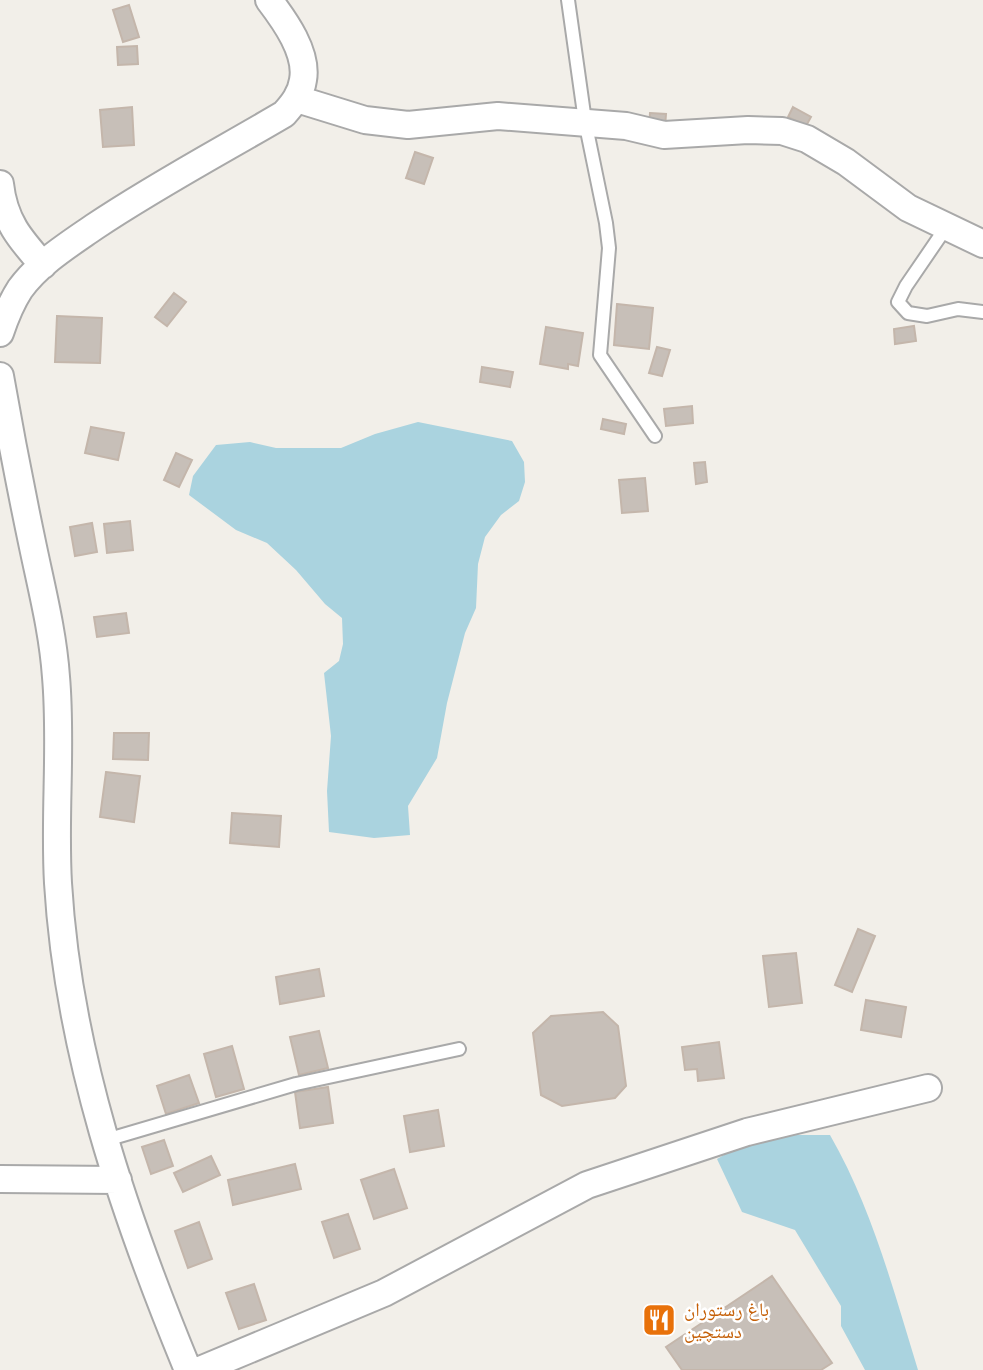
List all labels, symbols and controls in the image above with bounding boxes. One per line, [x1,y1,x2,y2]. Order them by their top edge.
place label: باغ رستوران دستچین [684,1299,769,1343]
restaurant icon: باغ رستوران دستچین [640,1301,678,1339]

